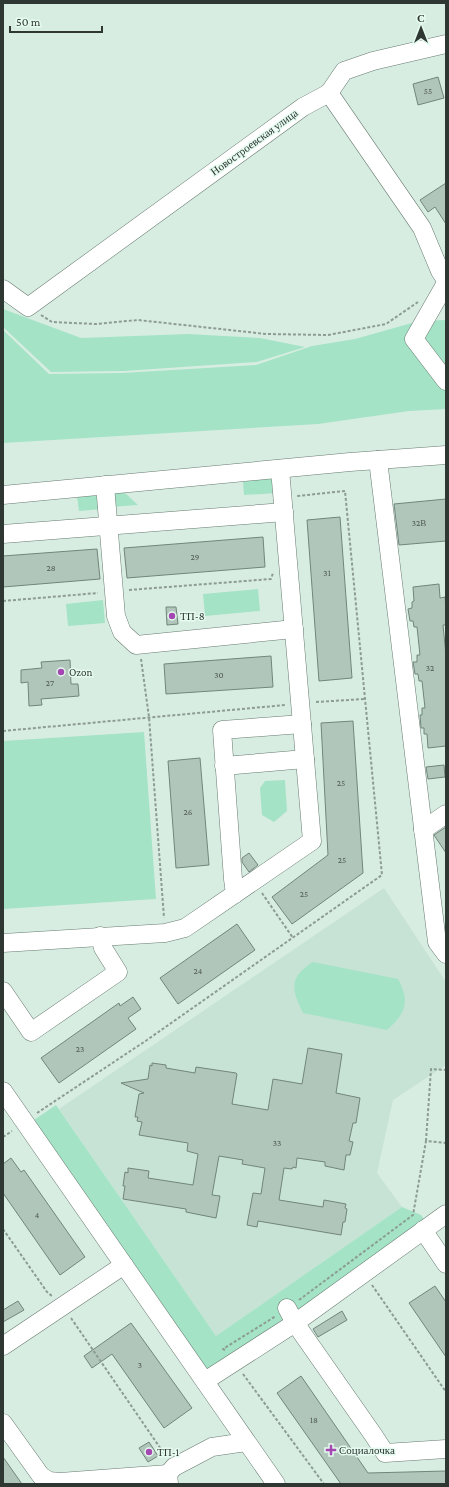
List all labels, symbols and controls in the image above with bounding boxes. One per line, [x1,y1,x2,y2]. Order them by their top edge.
scale bar [10,8,102,34]
north arrow [401,8,441,48]
text: С [417,12,425,24]
text: 50 m [16,15,41,29]
house number: 55 [424,86,432,96]
street label: Новостроевская улица [208,106,300,178]
house number: 32В [412,518,426,528]
house number: 29 [191,552,200,562]
house number: 28 [46,563,56,573]
house number: 31 [323,568,331,578]
place label: ТП-8 [180,610,205,622]
marker: ТП-8 [167,611,177,621]
house number: 32 [426,663,434,673]
place label: Ozon [69,666,92,678]
marker: Ozon [56,667,66,677]
house number: 30 [214,670,224,680]
house number: 27 [46,678,54,688]
house number: 25 [337,778,345,788]
house number: 26 [184,807,193,817]
house number: 25 [338,855,346,865]
house number: 25 [300,889,308,899]
house number: 24 [194,966,203,976]
house number: 23 [76,1044,84,1054]
house number: 33 [273,1138,281,1148]
house number: 4 [35,1210,40,1220]
house number: 3 [138,1360,142,1370]
house number: 18 [310,1415,318,1425]
place label: Социалочка [339,1444,395,1456]
marker: Социалочка [326,1445,336,1455]
place label: ТП-1 [157,1446,180,1458]
marker: ТП-1 [144,1447,154,1457]

